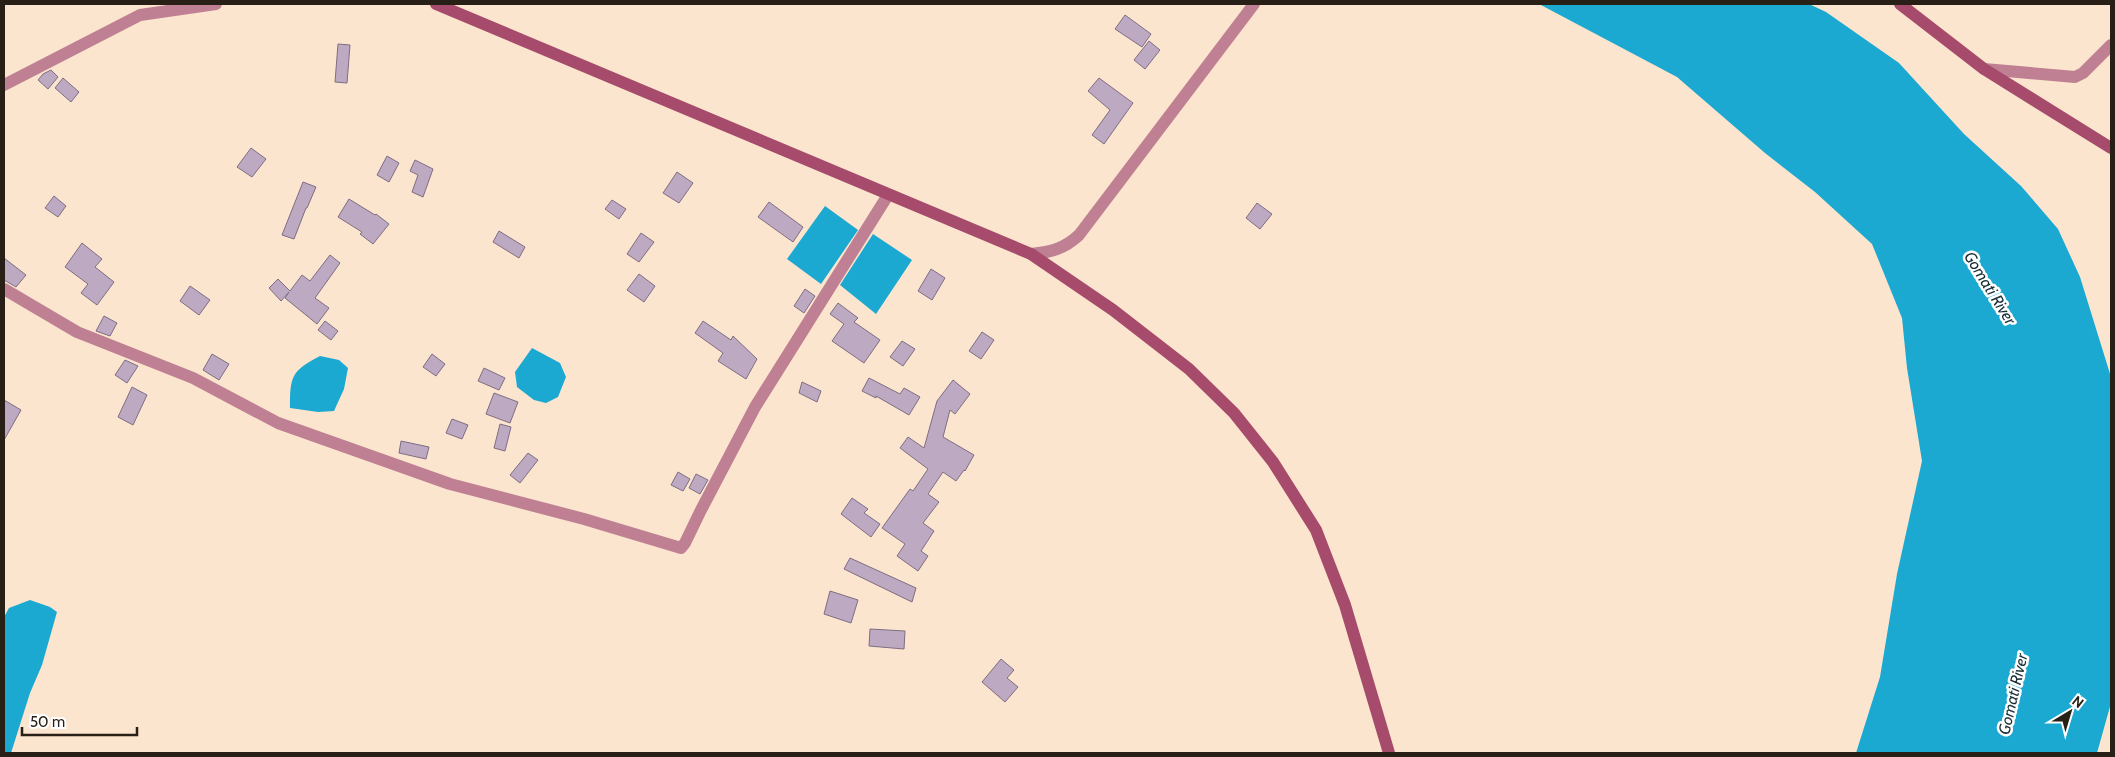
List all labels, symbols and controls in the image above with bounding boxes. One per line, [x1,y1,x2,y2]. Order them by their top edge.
water label: Gomati River [1960,248,2021,329]
water label: Gomati River [1994,651,2032,736]
north arrow [2045,687,2095,737]
text: N [2069,692,2087,712]
scale bar [22,704,138,736]
text: 50 m [30,713,65,731]

